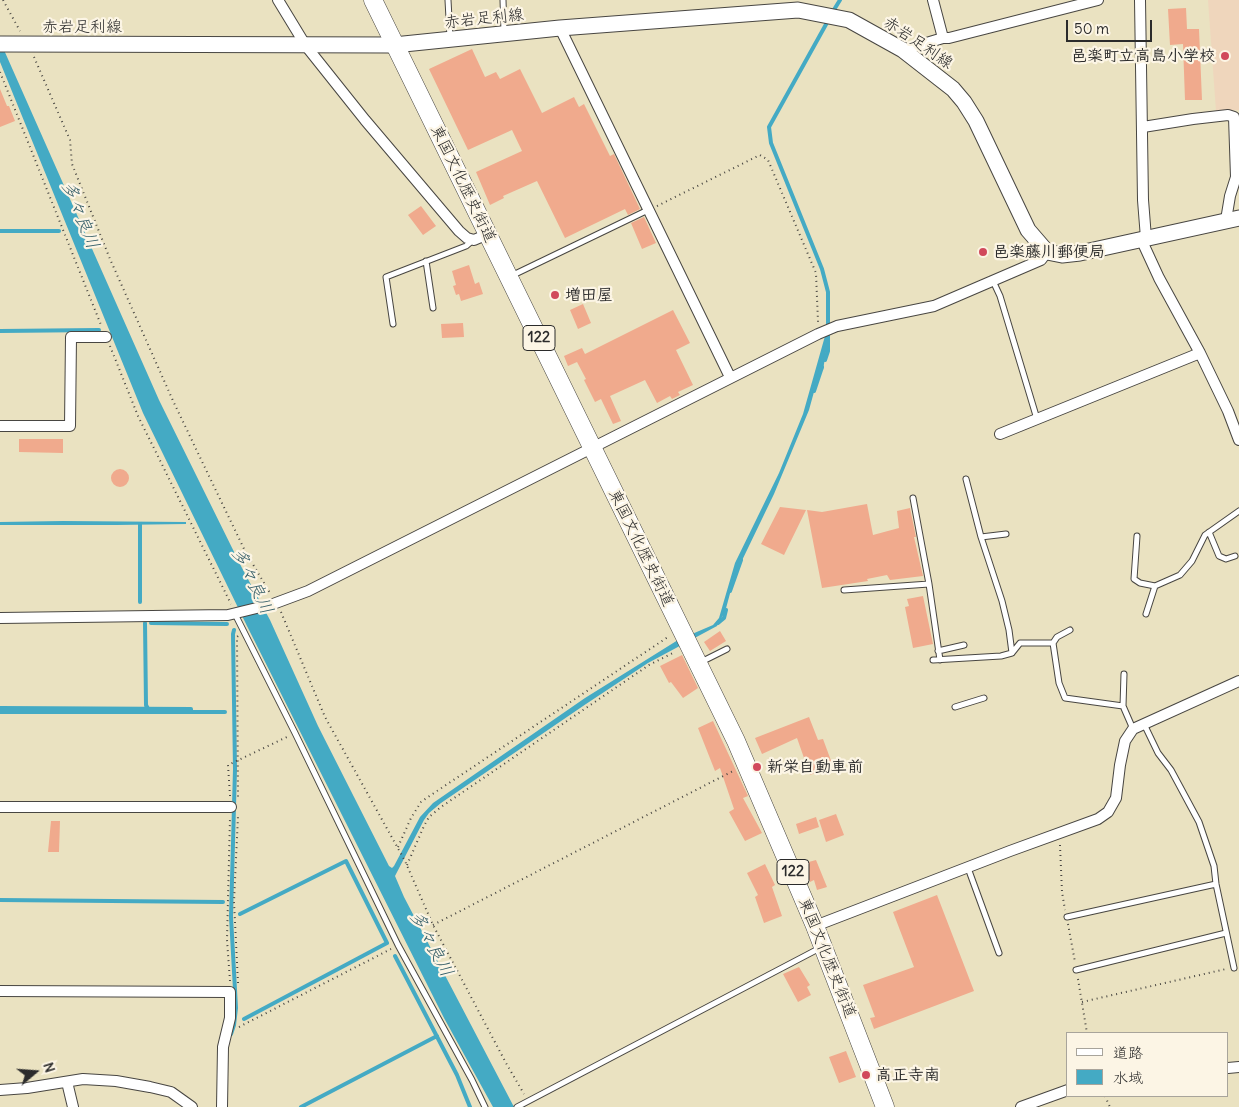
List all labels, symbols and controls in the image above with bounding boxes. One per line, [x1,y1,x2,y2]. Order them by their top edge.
street label: 赤岩足利線 [443,5,525,33]
scale bar [1069,10,1155,42]
street label: 赤岩足利線 [879,13,957,73]
street label: 赤岩足利線 [42,17,122,37]
text: 50 m [1074,19,1109,38]
place label: 邑楽町立高島小学校 [1071,46,1215,66]
marker: 邑楽町立高島小学校 [1219,50,1231,62]
street label: 東国文化歴史街道 [426,122,500,246]
water label: 多々良川 [57,178,103,252]
place label: 邑楽藤川郵便局 [993,242,1105,262]
marker: 邑楽藤川郵便局 [977,246,989,258]
place label: 増田屋 [565,285,613,305]
marker: 増田屋 [549,289,561,301]
road number: 122 [523,326,555,350]
street label: 東国文化歴史街道 [604,486,678,610]
water label: 多々良川 [227,544,277,618]
place label: 新栄自動車前 [767,757,863,777]
marker: 新栄自動車前 [751,761,763,773]
road number: 122 [777,860,809,884]
street label: 東国文化歴史街道 [794,895,860,1021]
water label: 多々良川 [405,907,457,981]
legend [1066,1032,1229,1097]
text: 道路 [1113,1043,1143,1062]
north arrow [10,1047,60,1097]
text: N [39,1060,59,1075]
place label: 高正寺南 [876,1065,940,1085]
text: 水域 [1113,1068,1143,1087]
marker: 高正寺南 [860,1069,872,1081]

